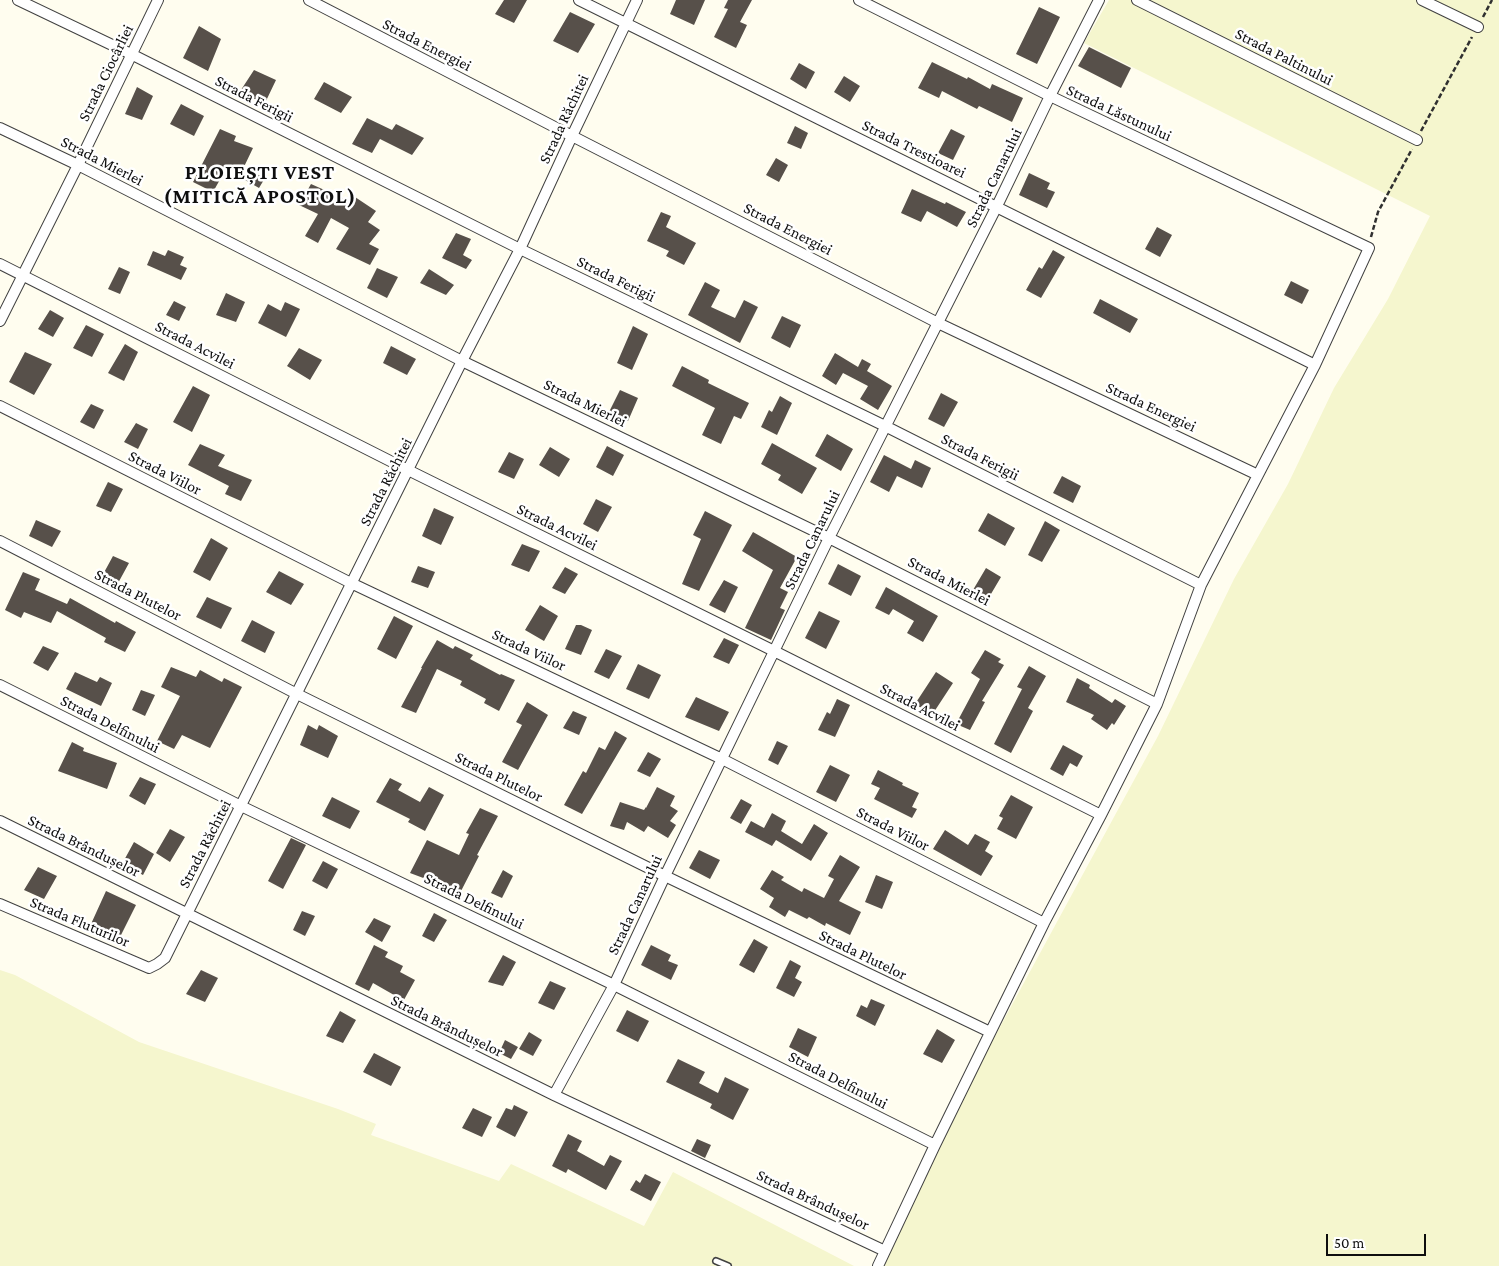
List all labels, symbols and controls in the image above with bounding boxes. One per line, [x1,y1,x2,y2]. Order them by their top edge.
street label: Strada Energiei [379,14,475,76]
street label: Strada Ciocârliei [74,22,138,124]
street label: Strada Paltinului [1232,24,1336,90]
street label: Strada Ferigii [212,71,296,127]
street label: Strada Răchitei [535,71,593,167]
street label: Strada Lăstunului [1063,80,1175,146]
street label: Strada Trestioarei [859,116,969,182]
street label: Strada Canarului [962,125,1026,231]
street label: Strada Mierlei [58,132,146,190]
district label: PLOIEȘTI VEST (MITICĂ APOSTOL) [161,160,359,210]
street label: Strada Energiei [740,198,836,260]
street label: Strada Ferigii [574,252,658,306]
street label: Strada Acvilei [152,317,238,373]
street label: Strada Mierlei [540,375,630,431]
street label: Strada Energiei [1103,378,1199,436]
street label: Strada Ferigii [938,429,1022,485]
street label: Strada Răchitei [356,435,416,529]
street label: Strada Viilor [125,446,205,500]
street label: Strada Canarului [780,487,844,593]
street label: Strada Acvilei [514,499,600,555]
street label: Strada Mierlei [905,552,993,610]
street label: Strada Plutelor [91,565,185,625]
street label: Strada Viilor [489,625,569,675]
street label: Strada Acvilei [877,679,963,735]
street label: Strada Delfinului [57,691,163,757]
street label: Strada Plutelor [452,748,546,806]
street label: Strada Răchitei [175,797,235,891]
street label: Strada Viilor [853,802,933,856]
street label: Strada Brândușelor [25,811,143,881]
street label: Strada Canarului [603,852,667,958]
street label: Strada Delfinului [421,869,527,933]
street label: Strada Fluturilor [27,892,133,952]
street label: Strada Plutelor [816,926,910,984]
street label: Strada Brândușelor [388,991,506,1061]
street label: Strada Delfinului [785,1047,891,1113]
street label: Strada Brândușelor [753,1165,873,1235]
scale bar [1329,1224,1429,1256]
text: 50 m [1334,1235,1364,1251]

